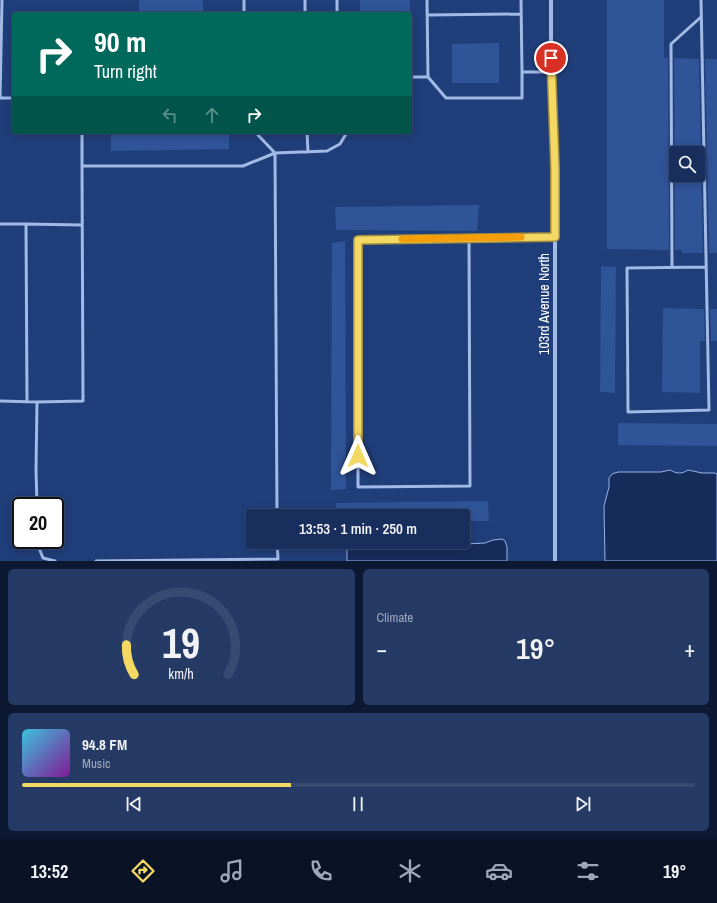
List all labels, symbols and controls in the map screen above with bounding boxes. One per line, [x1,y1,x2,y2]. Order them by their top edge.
text: 90 m [94,23,146,61]
icon: right [28,28,80,80]
pin [534,41,568,75]
icon: arrive [540,47,562,69]
text: Turn right [94,59,157,84]
icon: left [159,104,181,126]
icon: ahead [201,104,223,126]
icon: right [243,104,265,126]
map controls [669,146,705,182]
button: search [669,146,705,182]
street label: 103rd Avenue North [535,253,553,355]
position arrow [337,435,379,477]
speed limit sign: 20 [12,497,64,549]
text: 13:53 · 1 min · 250 m [299,518,417,539]
text: Climate [377,609,413,626]
text: 19 [162,615,200,671]
text: 19° [516,628,555,668]
text: − [377,634,387,664]
text: + [684,634,695,664]
text: km/h [169,664,194,683]
text: 94.8 FM [82,734,127,755]
text: Music [82,755,110,772]
icon: previous [123,793,145,815]
icon: pause [347,793,369,815]
icon: next [572,793,594,815]
icon: directions [129,857,157,885]
icon: music [218,857,246,885]
icon: phone [307,857,335,885]
icon: climate [396,857,424,885]
icon: car [485,857,513,885]
icon: filters [574,857,602,885]
text: 13:52 [30,859,68,884]
text: 19° [663,859,687,884]

